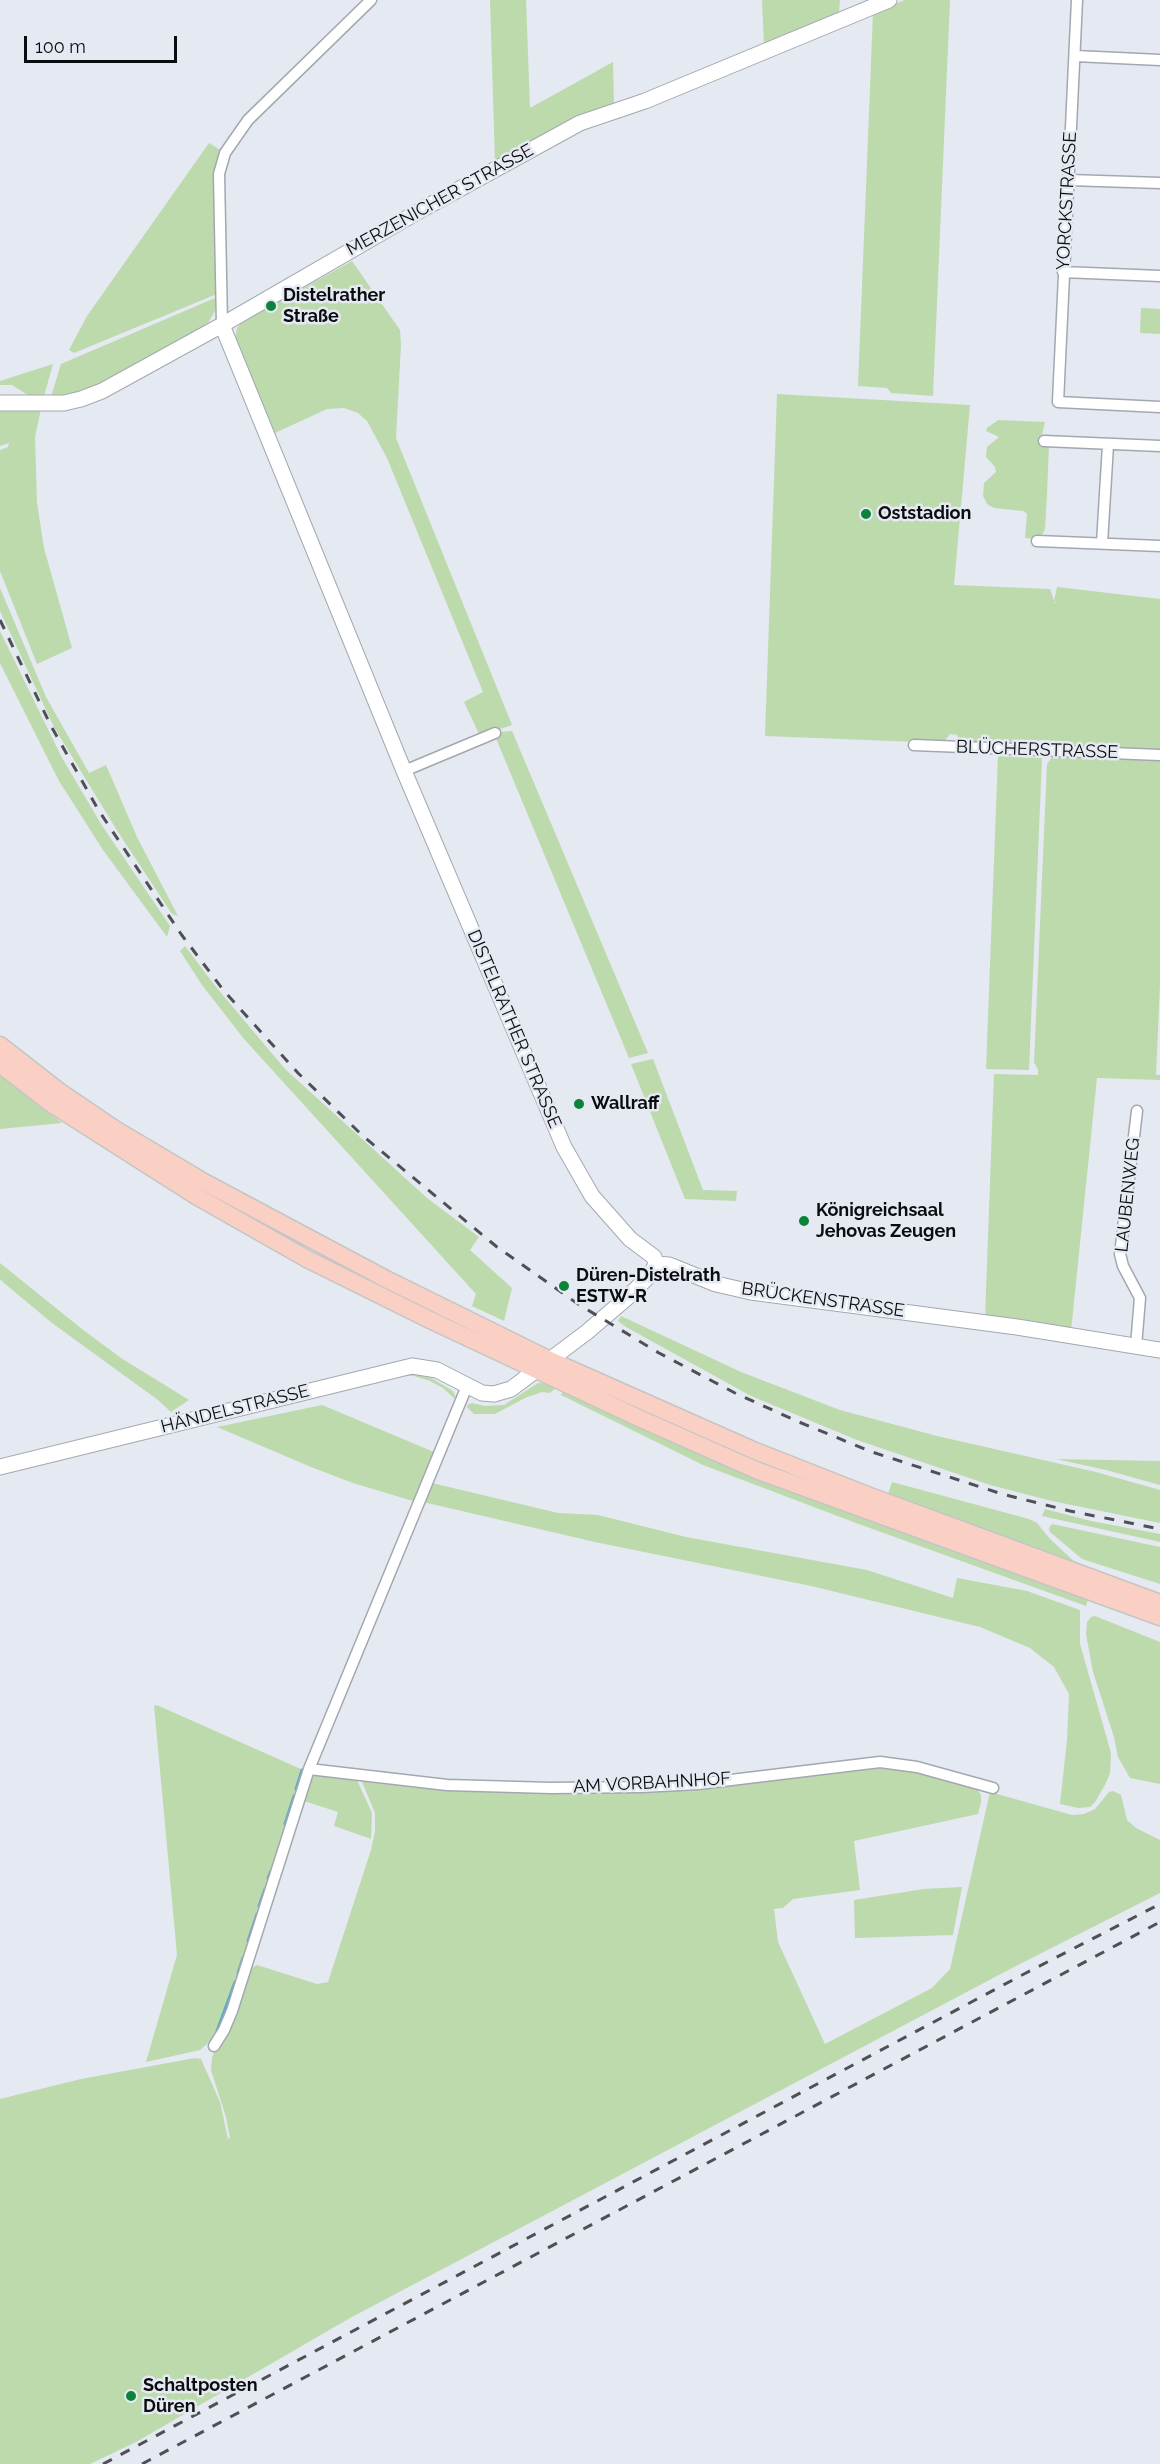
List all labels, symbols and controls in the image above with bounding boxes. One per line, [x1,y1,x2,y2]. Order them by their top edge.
scale bar [27,24,180,62]
text: 100 m [35,36,86,57]
street label: YORCKSTRASSE [1053,131,1081,271]
street label: MERZENICHER STRASSE [343,140,537,260]
place label: Distelrather Straße [283,285,385,328]
marker: Distelrather Straße [264,299,278,313]
place label: Oststadion [878,503,971,525]
marker: Oststadion [859,507,873,521]
street label: BLÜCHERSTRASSE [956,736,1118,764]
street label: DISTELRATHER STRASSE [462,927,566,1131]
place label: Wallraff [591,1093,659,1115]
marker: Wallraff [572,1097,586,1111]
street label: LAUBENWEG [1111,1137,1145,1253]
place label: Königreichsaal Jehovas Zeugen [816,1200,956,1242]
marker: Königreichsaal Jehovas Zeugen [797,1214,811,1228]
place label: Düren-Distelrath ESTW-R [576,1265,721,1308]
street label: BRÜCKENSTRASSE [740,1278,906,1322]
marker: Düren-Distelrath ESTW-R [557,1279,571,1293]
street label: HÄNDELSTRASSE [159,1380,311,1438]
street label: AM VORBAHNHOF [573,1768,731,1798]
place label: Schaltposten Düren [143,2375,258,2418]
marker: Schaltposten Düren [124,2389,138,2403]

